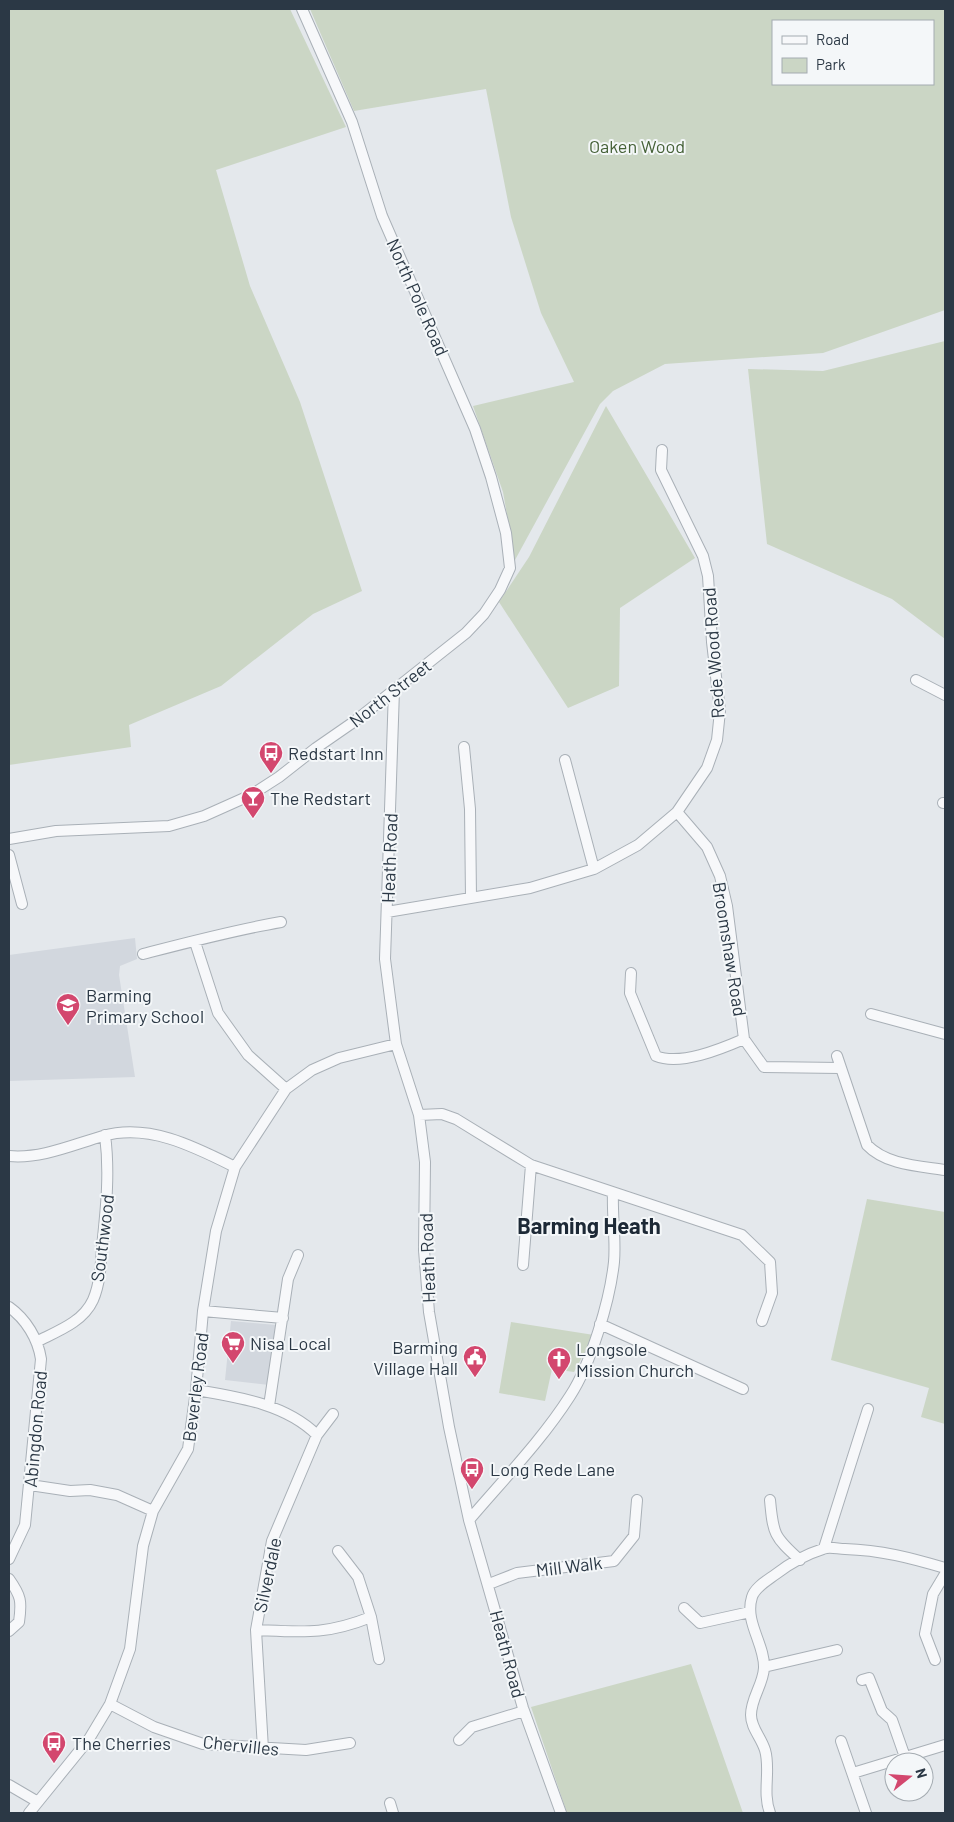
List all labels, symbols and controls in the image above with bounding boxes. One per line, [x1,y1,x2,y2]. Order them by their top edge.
legend [772,20,934,85]
text: Road [816,30,849,48]
text: Park [816,55,846,73]
park label: Oaken Wood [589,135,685,157]
street label: North Pole Road [382,235,454,359]
street label: Rede Wood Road [697,587,729,719]
street label: North Street [345,654,435,732]
bus stop icon: Redstart Inn [258,740,284,774]
place label: Redstart Inn [288,742,384,764]
bar icon: The Redstart [240,785,266,819]
place label: The Redstart [270,787,371,809]
street label: Heath Road [376,813,402,903]
street label: Broomshaw Road [708,880,752,1018]
place label: Barming Primary School [86,984,204,1027]
school or university icon: Barming Primary School [55,992,81,1026]
street label: Southwood [86,1193,118,1283]
district label: Barming Heath [517,1212,661,1238]
street label: Heath Road [414,1213,440,1303]
supermarket icon: Nisa Local [220,1330,246,1364]
street label: Beverley Road [177,1331,213,1443]
place label: Nisa Local [250,1332,331,1354]
place label: Barming Village Hall [373,1336,458,1379]
place label: Longsole Mission Church [576,1338,694,1381]
public building icon: Barming Village Hall [462,1344,488,1378]
church icon: Longsole Mission Church [546,1346,572,1380]
street label: Abingdon Road [19,1370,51,1488]
bus stop icon: Long Rede Lane [459,1456,485,1490]
place label: Long Rede Lane [490,1458,615,1480]
street label: Silverdale [248,1535,286,1615]
street label: Mill Walk [535,1551,603,1581]
street label: Heath Road [486,1608,530,1700]
bus stop icon: The Cherries [41,1730,67,1764]
street label: Chervilles [202,1730,280,1760]
place label: The Cherries [72,1732,171,1754]
north arrow [884,1752,934,1802]
text: N [912,1766,931,1780]

